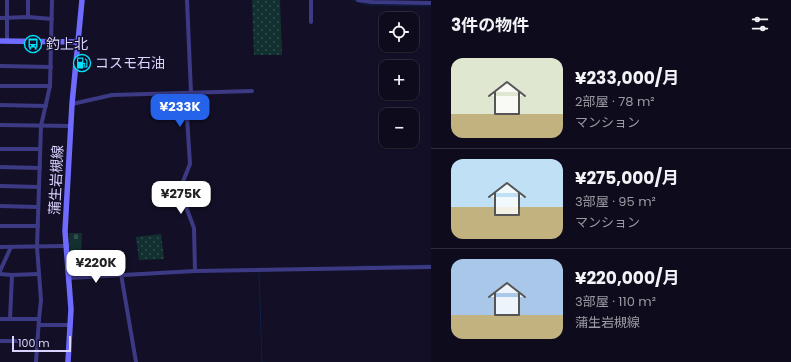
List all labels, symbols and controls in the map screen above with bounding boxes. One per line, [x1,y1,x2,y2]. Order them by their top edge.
map controls [379,12,419,148]
button: locate [379,12,419,52]
text: 3件の物件 [451,13,529,37]
icon: filters [749,13,771,35]
bus stop icon: 釣上北 [23,34,43,54]
place label: 釣上北 [46,34,88,54]
fuel station icon: コスモ石油 [72,53,92,73]
place label: コスモ石油 [95,53,165,73]
button: + [379,60,419,100]
text: ¥233,000/月 [575,66,680,90]
icon: home [483,74,531,122]
text: 2部屋 · 78 m² [575,92,655,111]
pin: ¥233K [152,94,208,128]
text: ¥233K [160,97,200,116]
button: − [379,108,419,148]
text: マンション [575,113,640,132]
street label: 蒲生岩槻線 [44,145,68,215]
text: ¥275,000/月 [575,166,679,190]
icon: home [483,175,531,223]
pin: ¥275K [153,181,209,215]
text: ¥275K [161,184,201,203]
text: 3部屋 · 95 m² [575,192,656,211]
text: マンション [575,213,640,232]
pin: ¥220K [68,250,124,284]
text: ¥220K [75,253,117,272]
text: ¥220,000/月 [575,266,680,290]
icon: home [483,275,531,323]
text: 3部屋 · 110 m² [575,292,656,311]
text: 蒲生岩槻線 [575,313,640,332]
scale bar [12,334,71,353]
text: 100 m [18,335,50,351]

